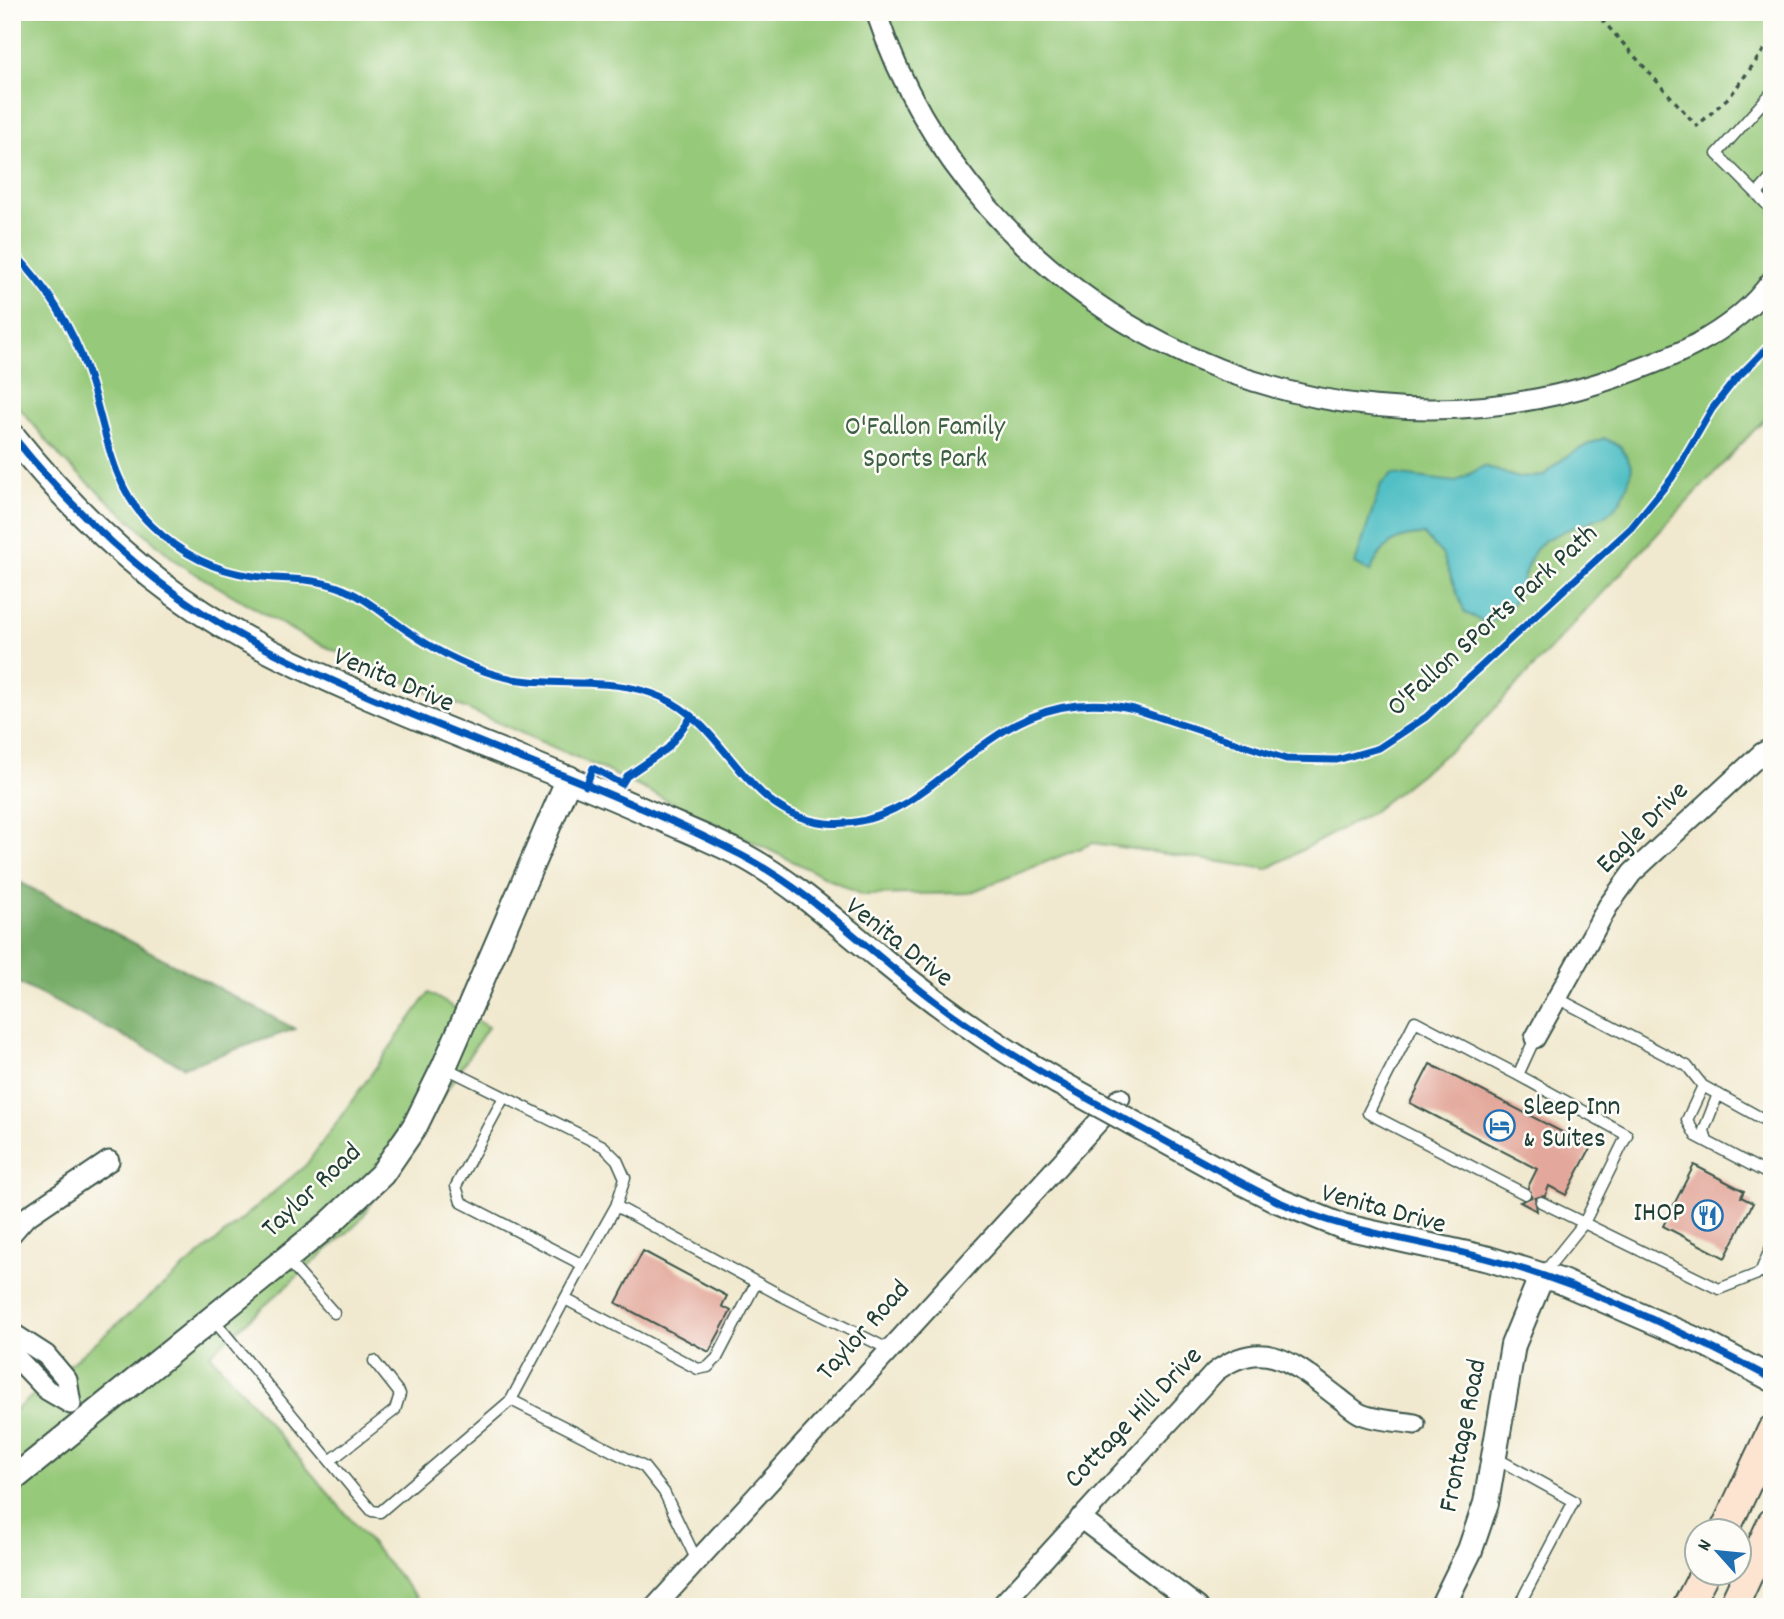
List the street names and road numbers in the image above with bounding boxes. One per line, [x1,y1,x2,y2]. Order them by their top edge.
street label: O'Fallon SPorts Park Path [1380,516,1608,728]
street label: Venita Drive [326,639,460,725]
street label: Eagle Drive [1588,773,1700,885]
street label: Venita Drive [835,889,961,999]
street label: Taylor Road [254,1135,372,1249]
street label: Venita Drive [1316,1175,1450,1247]
street label: Taylor Road [809,1273,921,1391]
street label: Cottage Hill Drive [1057,1339,1213,1499]
street label: Frontage Road [1431,1356,1499,1516]

